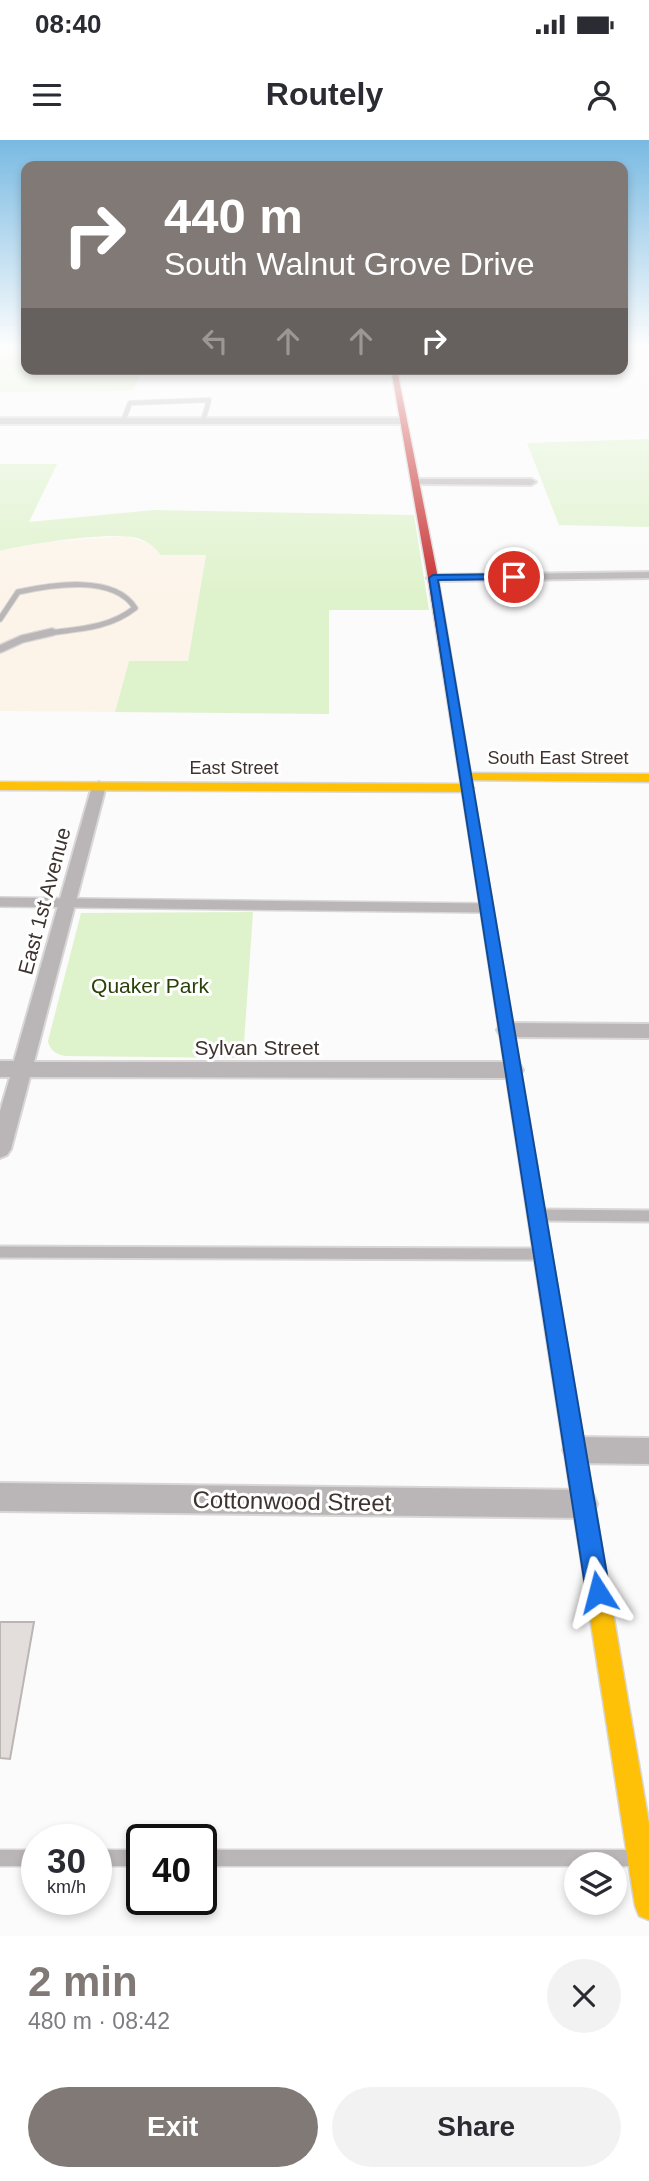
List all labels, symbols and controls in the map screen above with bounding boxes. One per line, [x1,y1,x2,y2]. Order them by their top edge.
text: 08:40 [35,9,102,39]
icon: menu [28,76,66,114]
text: Routely [266,76,383,112]
icon: person [583,76,621,114]
icon: right [49,189,140,280]
text: 440 m [164,189,303,243]
text: South Walnut Grove Drive [164,246,535,282]
icon: left [196,322,234,360]
icon: ahead [269,322,307,360]
icon: ahead [342,322,380,360]
icon: right [415,322,453,360]
pin [484,547,544,607]
icon: arrive [495,558,533,596]
street label: South East Street [487,748,629,768]
street label: East Street [189,758,279,778]
street label: East 1st Avenue [13,825,75,977]
park label: Quaker Park [91,974,209,997]
street label: Sylvan Street [195,1036,320,1059]
street label: Cottonwood Street [192,1486,392,1516]
position arrow [561,1555,635,1629]
speed limit sign: 40 [126,1824,217,1915]
text: 30 [47,1841,86,1880]
map controls [564,1852,627,1915]
button: layers [564,1852,627,1915]
text: km/h [47,1877,86,1897]
text: 2 min [28,1958,138,2005]
button: close [547,1959,621,2033]
text: 480 m · 08:42 [28,2008,170,2034]
button: Exit [28,2087,318,2167]
button: Share [332,2087,621,2167]

